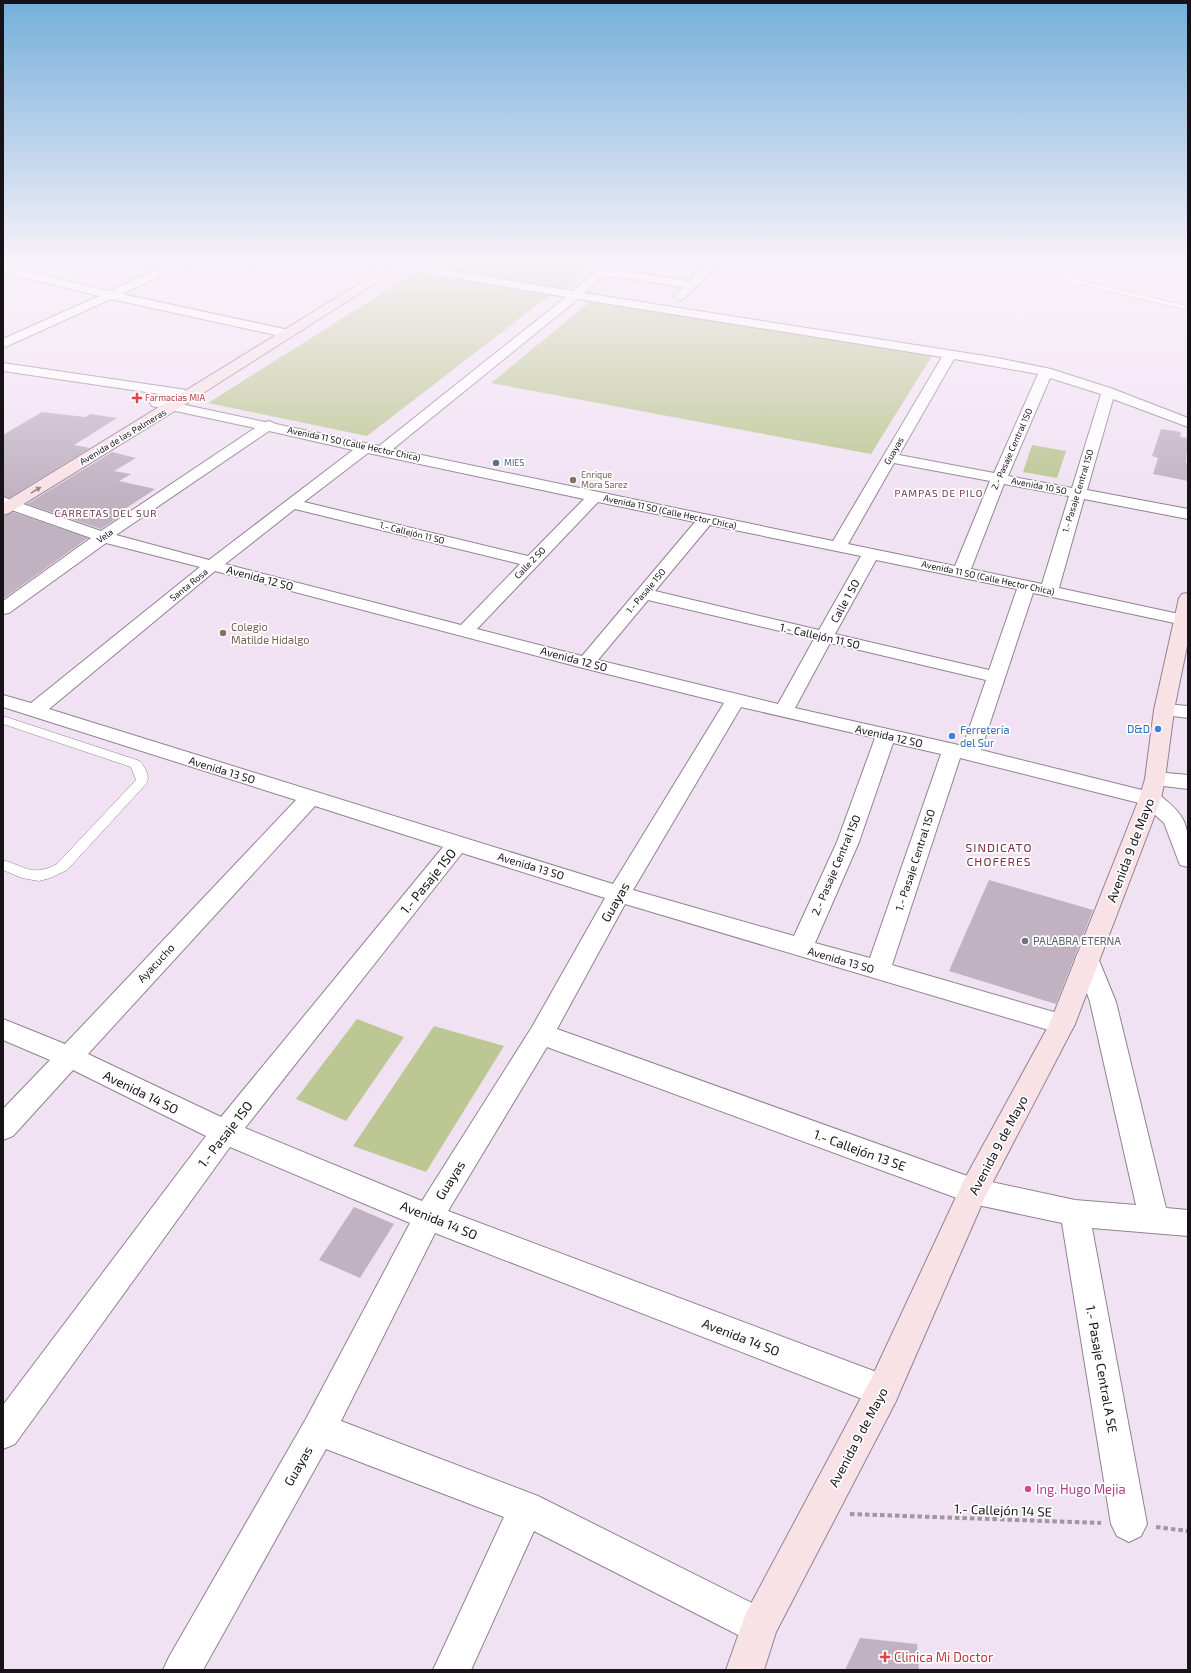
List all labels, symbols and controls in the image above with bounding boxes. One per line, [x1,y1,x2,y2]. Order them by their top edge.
place label: Farmacias MIA [145,392,205,403]
marker: Farmacias MIA [132,393,142,403]
street label: Avenida de las Palmeras [77,406,169,467]
street label: 2.- Pasaje Central 1SO [989,406,1035,491]
street label: Avenida 11 SO (Calle Hector Chica) [287,424,422,463]
street label: Guayas [881,435,906,466]
street label: 1.- Pasaje Central 1SO [1060,448,1095,534]
place label: MIES [504,457,524,468]
marker: MIES [491,458,501,468]
place label: Enrique Mora Sarez [581,469,628,490]
marker: Enrique Mora Sarez [568,475,578,485]
street label: Avenida 10 SO [1010,475,1068,496]
one-way arrow [31,486,41,494]
district label: PAMPAS DE PILO [895,487,983,499]
street label: Avenida 11 SO (Calle Hector Chica) [603,492,738,531]
district label: CARRETAS DEL SUR [55,507,158,519]
street label: 1.- Callejón 11 SO [378,519,446,546]
street label: Vela [94,526,115,545]
street label: Calle 2 SO [512,544,548,581]
street label: Avenida 11 SO (Calle Hector Chica) [921,558,1056,597]
street label: Avenida 12 SO [225,562,295,593]
street label: Santa Rosa [167,566,210,603]
street label: 1.- Pasaje 1SO [624,566,668,615]
street label: Calle 1 SO [827,577,862,625]
place label: Colegio Matilde Hidalgo [231,620,310,646]
street label: 1.- Callejón 11 SO [779,620,861,652]
marker: Colegio Matilde Hidalgo [218,628,228,638]
street label: Avenida 12 SO [539,643,609,674]
street label: Avenida 12 SO [854,721,924,750]
place label: D&D [1127,722,1150,735]
place label: Ferretería del Sur [960,723,1010,749]
marker: D&D [1153,724,1163,734]
marker: Ferretería del Sur [947,731,957,741]
street label: Avenida 13 SO [187,753,257,786]
street label: Avenida 9 de Mayo [1103,796,1157,904]
street label: 1.- Pasaje Central 1SO [892,807,938,913]
street label: 2.- Pasaje Central 1SO [808,813,864,917]
district label: SINDICATO CHOFERES [966,840,1032,868]
street label: 1.- Pasaje 1SO [397,845,459,917]
street label: Avenida 13 SO [496,849,566,882]
street label: Guayas [597,879,633,925]
place label: PALABRA ETERNA [1033,934,1121,947]
marker: PALABRA ETERNA [1020,936,1030,946]
street label: Ayacucho [134,941,177,985]
street label: Avenida 13 SO [806,944,876,975]
street label: Avenida 14 SO [101,1067,181,1117]
street label: Avenida 9 de Mayo [965,1093,1031,1197]
street label: 1.- Pasaje 1SO [194,1098,256,1170]
street label: 1.- Callejón 13 SE [812,1126,908,1174]
street label: Guayas [432,1157,468,1203]
street label: Avenida 14 SO [398,1197,480,1243]
street label: 1.- Pasaje Central A SE [1083,1304,1121,1434]
street label: Avenida 14 SO [700,1315,782,1359]
street label: Avenida 9 de Mayo [825,1385,891,1489]
street label: Guayas [280,1443,316,1489]
place label: Ing. Hugo Mejia [1036,1481,1126,1497]
marker: Ing. Hugo Mejia [1023,1484,1033,1494]
street label: 1.- Callejón 14 SE [954,1500,1052,1520]
place label: Clinica Mi Doctor [894,1649,993,1665]
marker: Clinica Mi Doctor [879,1651,891,1663]

